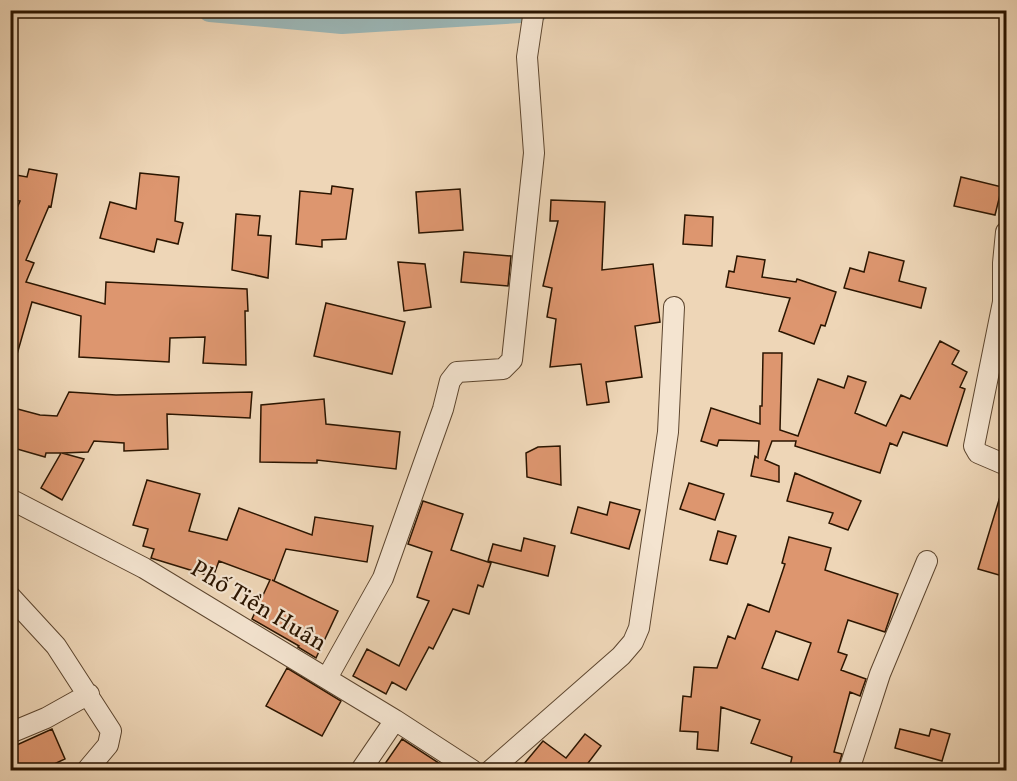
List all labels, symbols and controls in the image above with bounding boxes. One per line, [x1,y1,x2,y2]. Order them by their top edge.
street label: Phố Tiền Huân [183,553,333,661]

